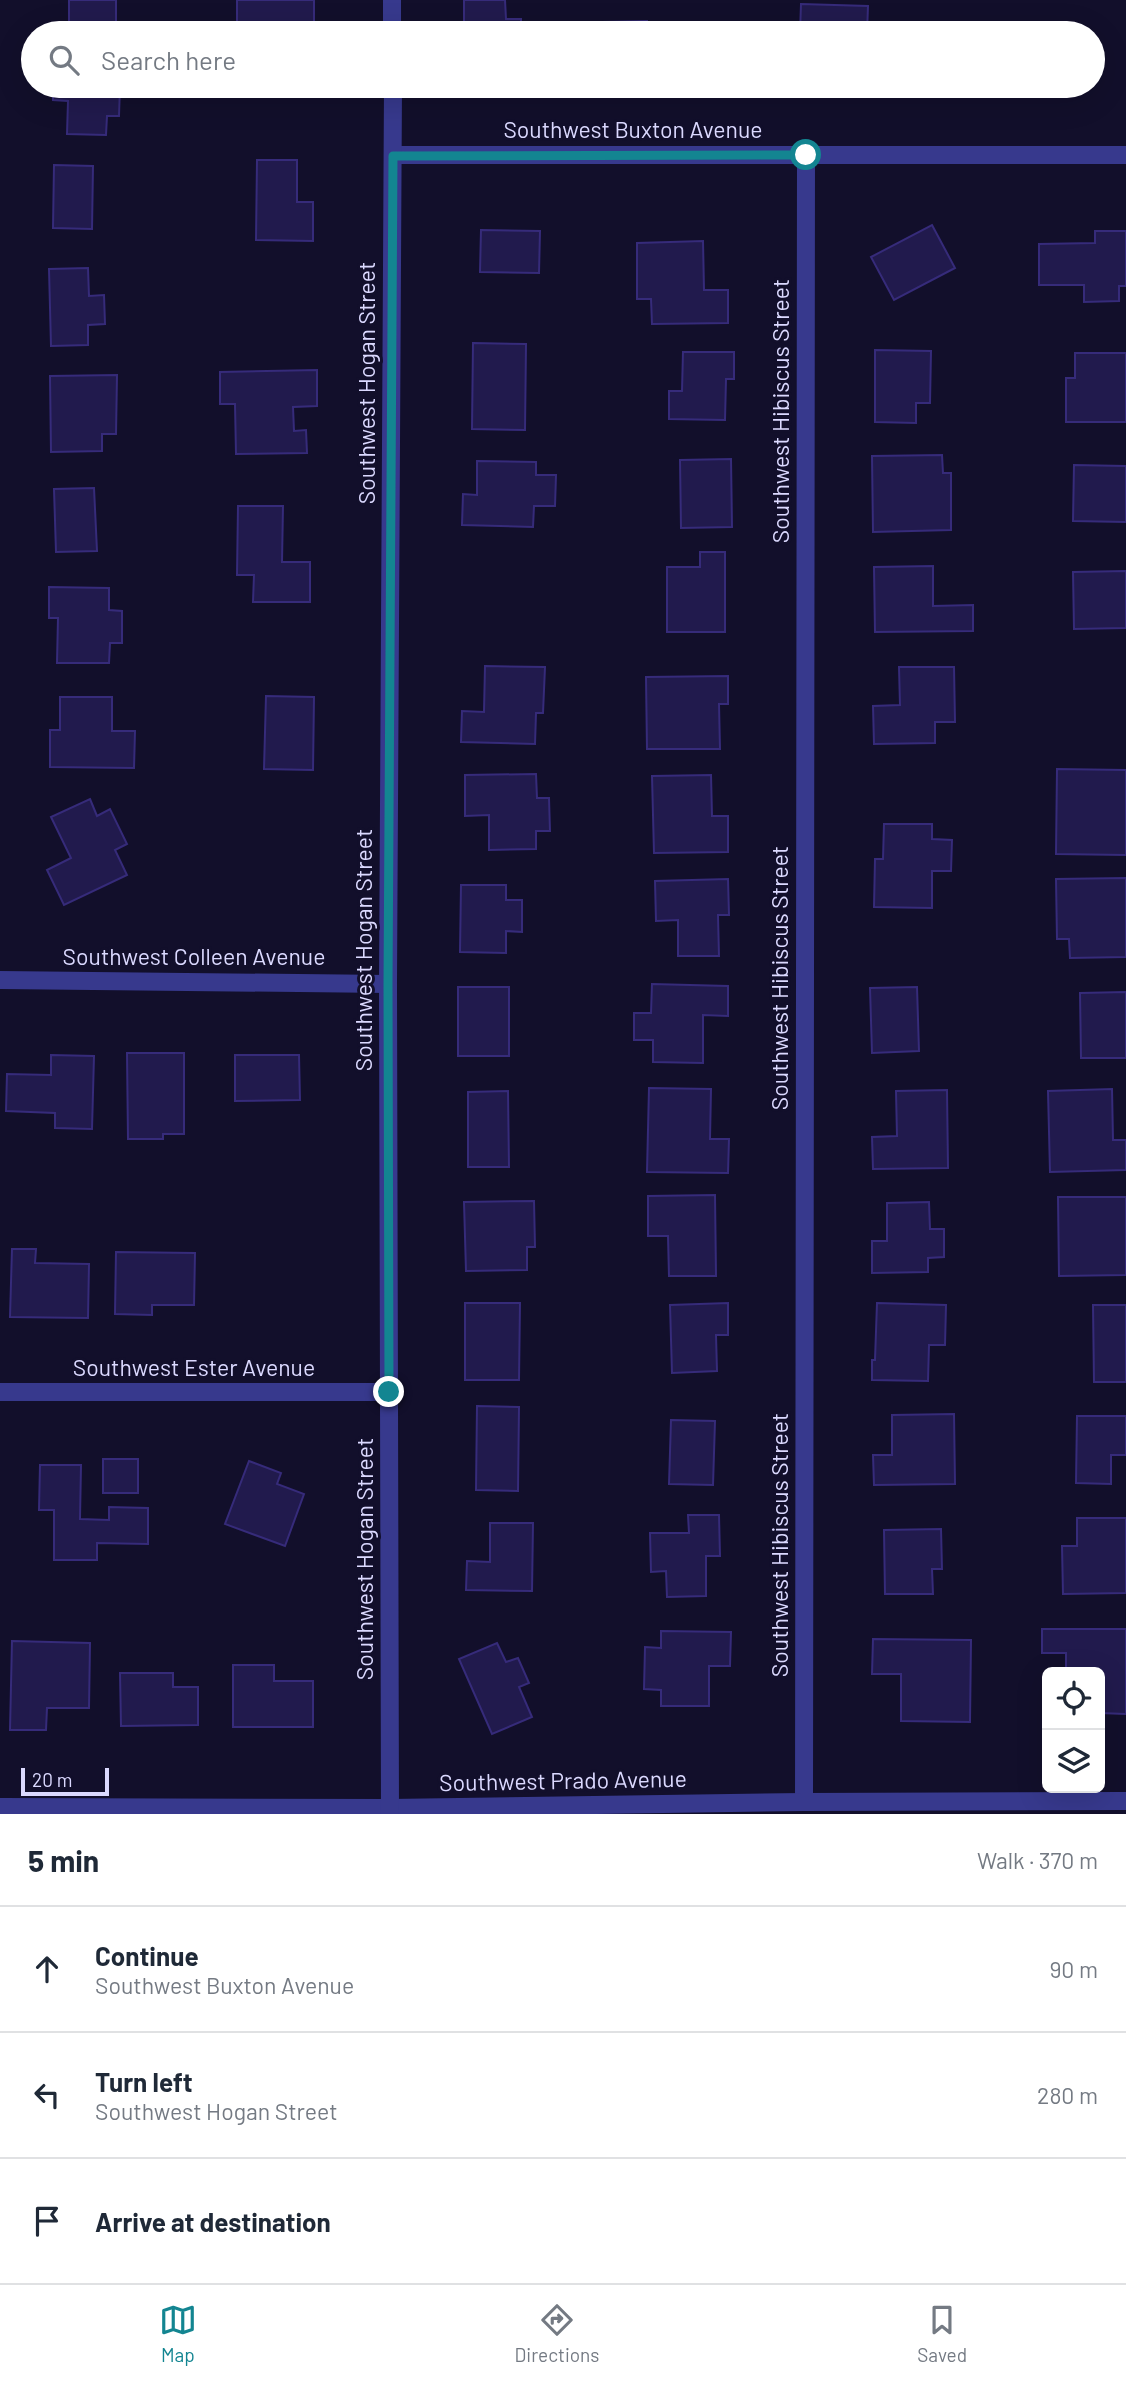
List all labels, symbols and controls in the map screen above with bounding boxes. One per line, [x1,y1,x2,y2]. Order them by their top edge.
search box [21,21,1105,98]
icon: search [45,41,83,79]
text: Search here [101,44,236,75]
street label: Southwest Buxton Avenue [503,115,763,143]
route start [790,139,821,170]
street label: Southwest Hogan Street [352,262,380,504]
street label: Southwest Hibiscus Street [766,279,794,543]
street label: Southwest Hogan Street [349,829,377,1071]
street label: Southwest Hibiscus Street [765,846,793,1110]
street label: Southwest Colleen Avenue [63,942,325,970]
street label: Southwest Ester Avenue [73,1353,315,1381]
route end [373,1376,404,1407]
street label: Southwest Hibiscus Street [765,1413,793,1677]
street label: Southwest Hogan Street [350,1438,378,1680]
map controls [1042,1667,1105,1793]
button: locate [1042,1667,1105,1730]
button: layers [1042,1730,1105,1793]
street label: Southwest Prado Avenue [439,1764,687,1796]
scale bar [21,1765,108,1797]
text: 20 m [32,1768,72,1791]
text: 5 min [28,1842,99,1878]
text: Walk · 370 m [977,1846,1098,1874]
text: Continue [95,1940,199,1971]
icon: ahead [28,1950,66,1988]
text: 90 m [1049,1955,1098,1983]
text: Southwest Buxton Avenue [95,1971,354,1999]
text: Turn left [95,2066,193,2097]
icon: left [28,2076,66,2114]
text: 280 m [1037,2081,1098,2109]
text: Southwest Hogan Street [95,2097,338,2125]
icon: arrive [28,2202,66,2240]
text: Arrive at destination [95,2206,331,2237]
tab: Map [159,2301,197,2366]
tab: Directions [515,2301,600,2366]
tab: Saved [917,2301,967,2366]

